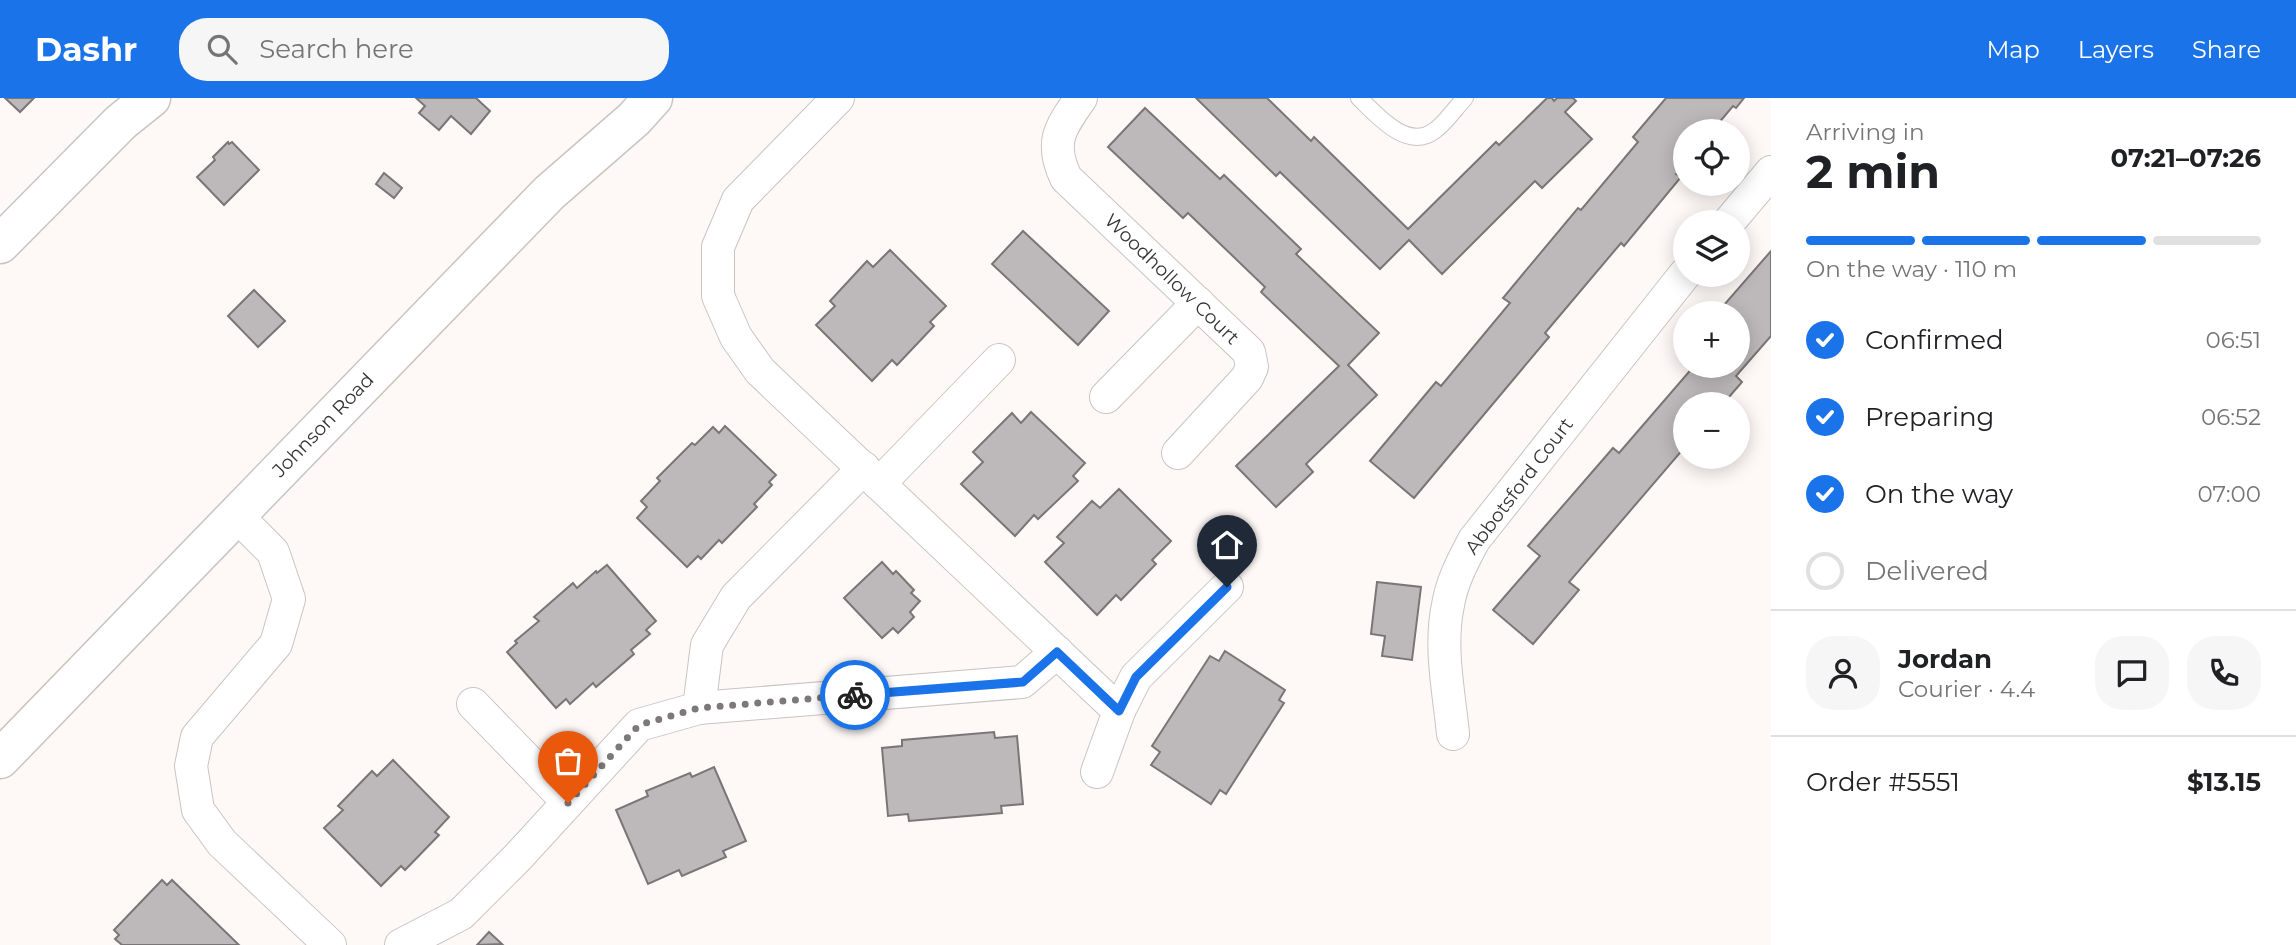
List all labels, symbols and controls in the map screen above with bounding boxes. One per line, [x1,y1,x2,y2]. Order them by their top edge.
search box [179,18,669,81]
text: Dashr [35,29,137,69]
icon: search [203,30,241,68]
text: Search here [259,33,414,65]
text: Map [1986,35,2040,64]
text: Layers [2078,35,2154,64]
text: Share [2192,35,2261,64]
text: Arriving in [1806,118,1925,146]
map controls [1673,119,1750,469]
button: locate [1673,119,1750,196]
text: 07:21–07:26 [2111,142,2261,174]
text: 2 min [1806,143,1940,200]
street label: Woodhollow Court [1100,209,1244,349]
button: layers [1673,210,1750,287]
text: On the way · 110 m [1806,255,2017,283]
button: + [1673,301,1750,378]
icon: check [1806,321,1844,359]
text: Confirmed [1865,324,2004,356]
text: 06:51 [2206,326,2261,354]
street label: Johnson Road [267,368,378,483]
button: − [1673,392,1750,469]
icon: check [1806,398,1844,436]
text: Preparing [1865,401,1994,433]
text: 06:52 [2201,403,2261,431]
street label: Abbotsford Court [1460,413,1578,559]
icon: check [1806,475,1844,513]
text: On the way [1865,478,2013,510]
text: 07:00 [2198,480,2261,508]
pin [1197,515,1257,587]
icon: home [1208,526,1246,564]
text: Delivered [1865,555,1989,587]
button: person [1806,636,1880,710]
button: chat [2095,636,2169,710]
button: phone [2187,636,2261,710]
text: Jordan [1898,643,1992,675]
courier [820,660,890,730]
text: Courier · 4.4 [1898,675,2035,703]
icon: bike [836,676,874,714]
pin [538,731,598,803]
icon: bag [549,742,587,780]
text: Order #5551 [1806,766,1960,798]
text: $13.15 [2187,766,2261,798]

